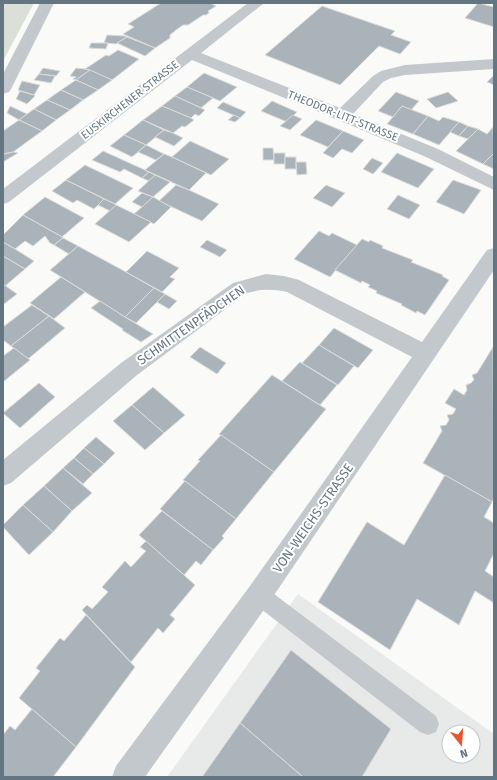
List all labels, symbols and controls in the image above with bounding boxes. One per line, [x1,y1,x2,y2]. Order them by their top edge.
street label: EUSKIRCHENER STRASSE [79,58,181,142]
street label: THEODOR-LITT-STRASSE [286,88,400,144]
street label: SCHMITTENPFÄDCHEN [134,282,248,368]
street label: VON-WEICHS-STRASSE [270,461,356,575]
north arrow [441,724,481,764]
text: N [458,746,469,760]

